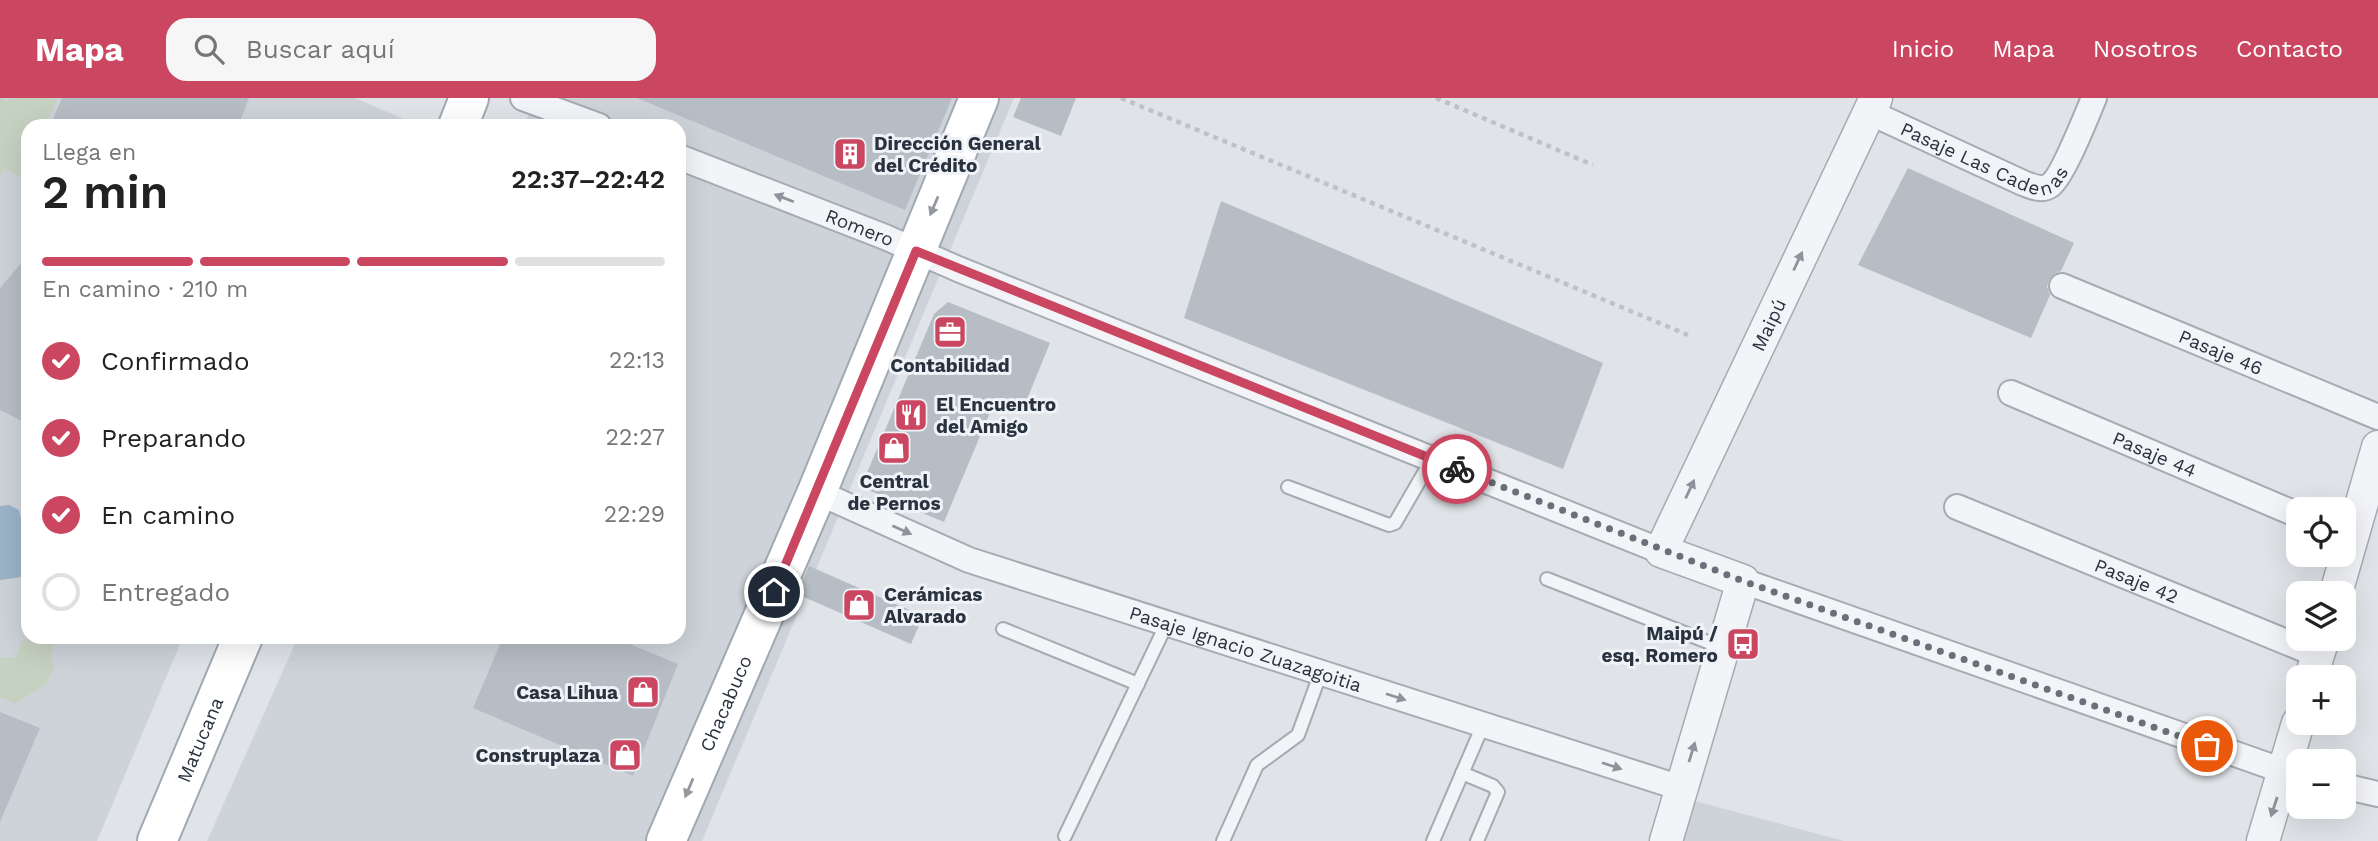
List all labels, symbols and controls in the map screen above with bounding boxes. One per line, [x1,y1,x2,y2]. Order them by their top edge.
search box [166,18,656,81]
text: Mapa [35,30,124,69]
icon: search [190,30,228,68]
text: Buscar aquí [246,34,395,64]
text: Inicio [1892,35,1954,63]
text: Mapa [1992,35,2055,63]
text: Nosotros [2093,35,2198,63]
text: Contacto [2236,35,2343,63]
street label: Pasaje Las Cadenas [1897,117,2073,200]
place label: Dirección General del Crédito [874,132,1041,177]
building icon: Dirección General del Crédito [831,135,869,173]
text: Llega en [42,139,136,166]
text: 22:37–22:42 [511,164,665,194]
text: 2 min [42,165,168,219]
one-way arrow [774,193,795,204]
one-way arrow [928,196,940,216]
street label: Romero [822,204,898,251]
one-way arrow [1792,251,1804,271]
text: En camino · 210 m [42,276,248,303]
street label: Maipú [1746,295,1791,355]
office icon: Contabilidad [931,313,969,351]
street label: Pasaje 46 [2175,324,2266,380]
icon: check [42,342,80,380]
text: Confirmado [101,346,250,376]
text: 22:13 [609,347,665,374]
place label: Contabilidad [890,354,1010,377]
place label: El Encuentro del Amigo [936,393,1056,438]
restaurant icon: El Encuentro del Amigo [892,396,930,434]
icon: check [42,419,80,457]
text: Preparando [101,423,246,453]
text: 22:27 [606,424,665,451]
street label: Pasaje 44 [2109,426,2200,482]
shop icon: Central de Pernos [875,429,913,467]
courier [1422,434,1492,504]
icon: bike [1438,450,1476,488]
place label: Central de Pernos [847,470,941,515]
one-way arrow [1684,479,1696,499]
icon: check [42,496,80,534]
map controls [2286,497,2356,819]
button: locate [2286,497,2356,567]
text: En camino [101,500,235,530]
text: 22:29 [604,501,665,528]
one-way arrow [891,525,912,536]
street label: Pasaje 42 [2091,553,2182,608]
pin [744,562,804,622]
icon: home [755,573,793,611]
text: Entregado [101,577,230,607]
button: layers [2286,581,2356,651]
place label: Cerámicas Alvarado [884,583,982,628]
shop icon: Cerámicas Alvarado [840,586,878,624]
street label: Pasaje Ignacio Zuazagoitia [1127,601,1365,697]
place label: Maipú / esq. Romero [1601,622,1718,667]
bus stop icon: Maipú / esq. Romero [1724,625,1762,663]
street label: Chacabuco [695,652,757,755]
button: + [2286,665,2356,735]
shop icon: Casa Lihua [624,673,662,711]
place label: Casa Lihua [516,681,618,704]
one-way arrow [1385,692,1406,703]
street label: Matucana [172,693,228,786]
pin [2177,716,2237,776]
icon: bag [2188,727,2226,765]
shop icon: Construplaza [606,736,644,774]
one-way arrow [1688,741,1698,762]
place label: Construplaza [475,744,600,767]
button: − [2286,749,2356,819]
one-way arrow [1602,762,1623,772]
one-way arrow [684,777,695,798]
one-way arrow [2268,797,2278,818]

